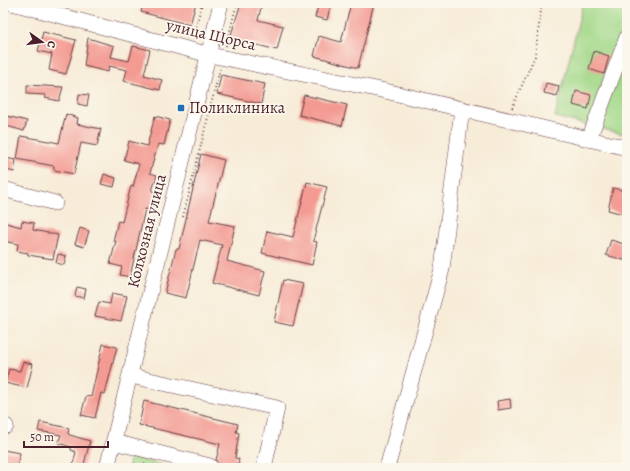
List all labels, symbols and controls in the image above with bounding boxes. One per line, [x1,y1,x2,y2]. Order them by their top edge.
street label: улица Щорса [163,14,259,56]
north arrow [22,22,62,62]
text: С [43,39,59,50]
place label: Поликлиника [189,97,286,119]
marker: Поликлиника [176,103,186,113]
street label: Колхозная улица [122,171,172,290]
scale bar [24,423,108,449]
text: 50 m [30,429,54,445]

